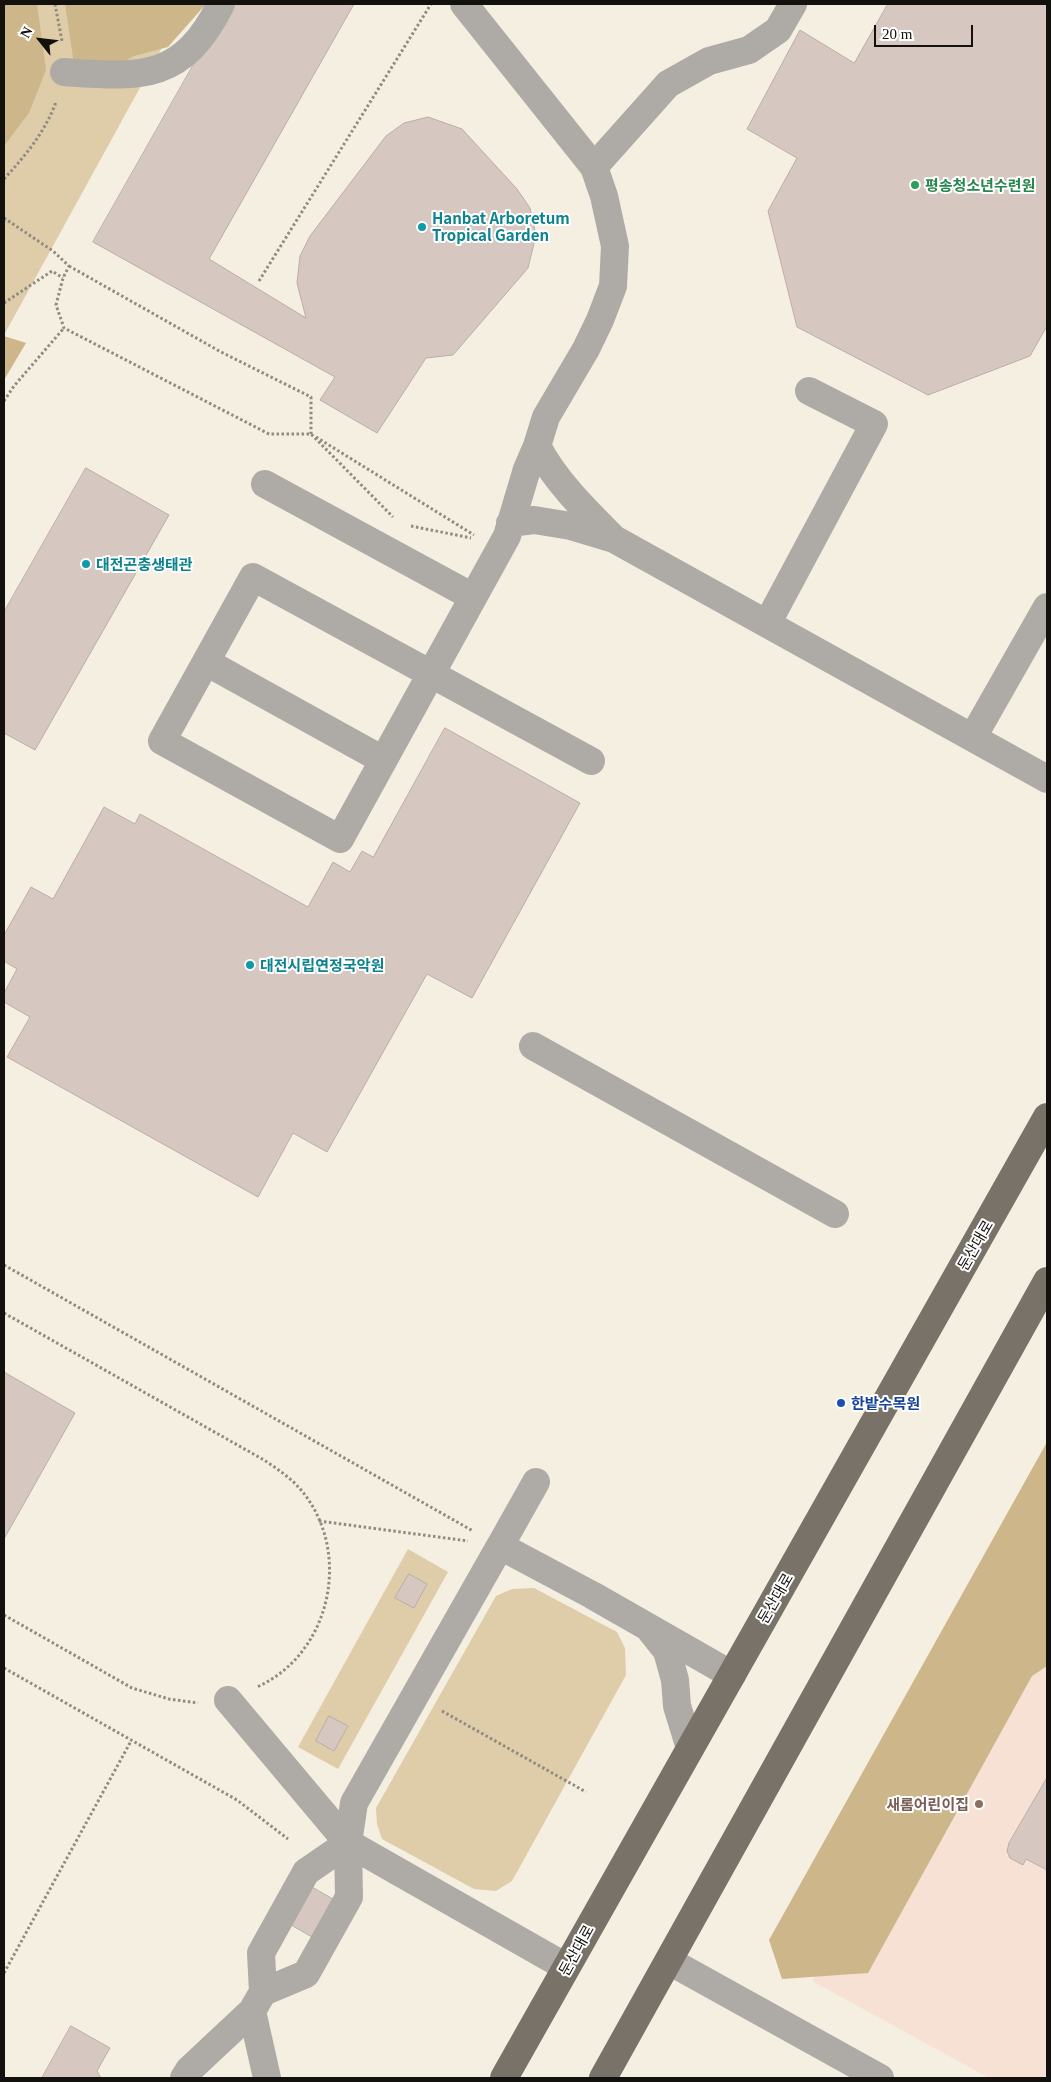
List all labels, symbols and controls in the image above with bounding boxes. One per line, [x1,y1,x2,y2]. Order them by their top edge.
north arrow [15,15,65,65]
scale bar [876,15,975,47]
text: N [17,24,35,41]
text: 20 m [882,26,912,42]
place label: 평송청소년수련원 [925,176,1035,194]
marker: 평송청소년수련원 [909,179,921,191]
place label: Hanbat Arboretum Tropical Garden [432,209,570,244]
marker: Hanbat Arboretum Tropical Garden [416,221,428,233]
place label: 대전곤충생태관 [96,555,193,573]
marker: 대전곤충생태관 [80,558,92,570]
place label: 대전시립연정국악원 [260,956,384,974]
marker: 대전시립연정국악원 [244,959,256,971]
street label: 둔산대로 [953,1217,997,1273]
place label: 한밭수목원 [851,1394,920,1412]
marker: 한밭수목원 [835,1397,847,1409]
street label: 둔산대로 [753,1570,797,1626]
place label: 새롬어린이집 [886,1795,969,1813]
marker: 새롬어린이집 [973,1798,985,1810]
street label: 둔산대로 [555,1921,597,1979]

